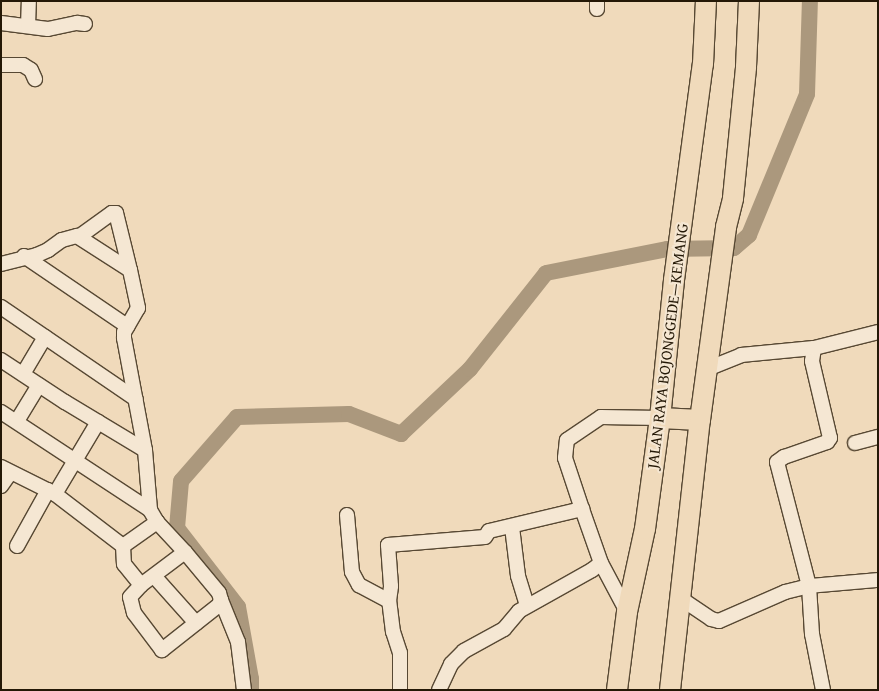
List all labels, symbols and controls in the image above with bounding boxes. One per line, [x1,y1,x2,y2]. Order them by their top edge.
street label: JALAN RAYA BOJONGGEDE—KEMANG [642,222,692,470]

